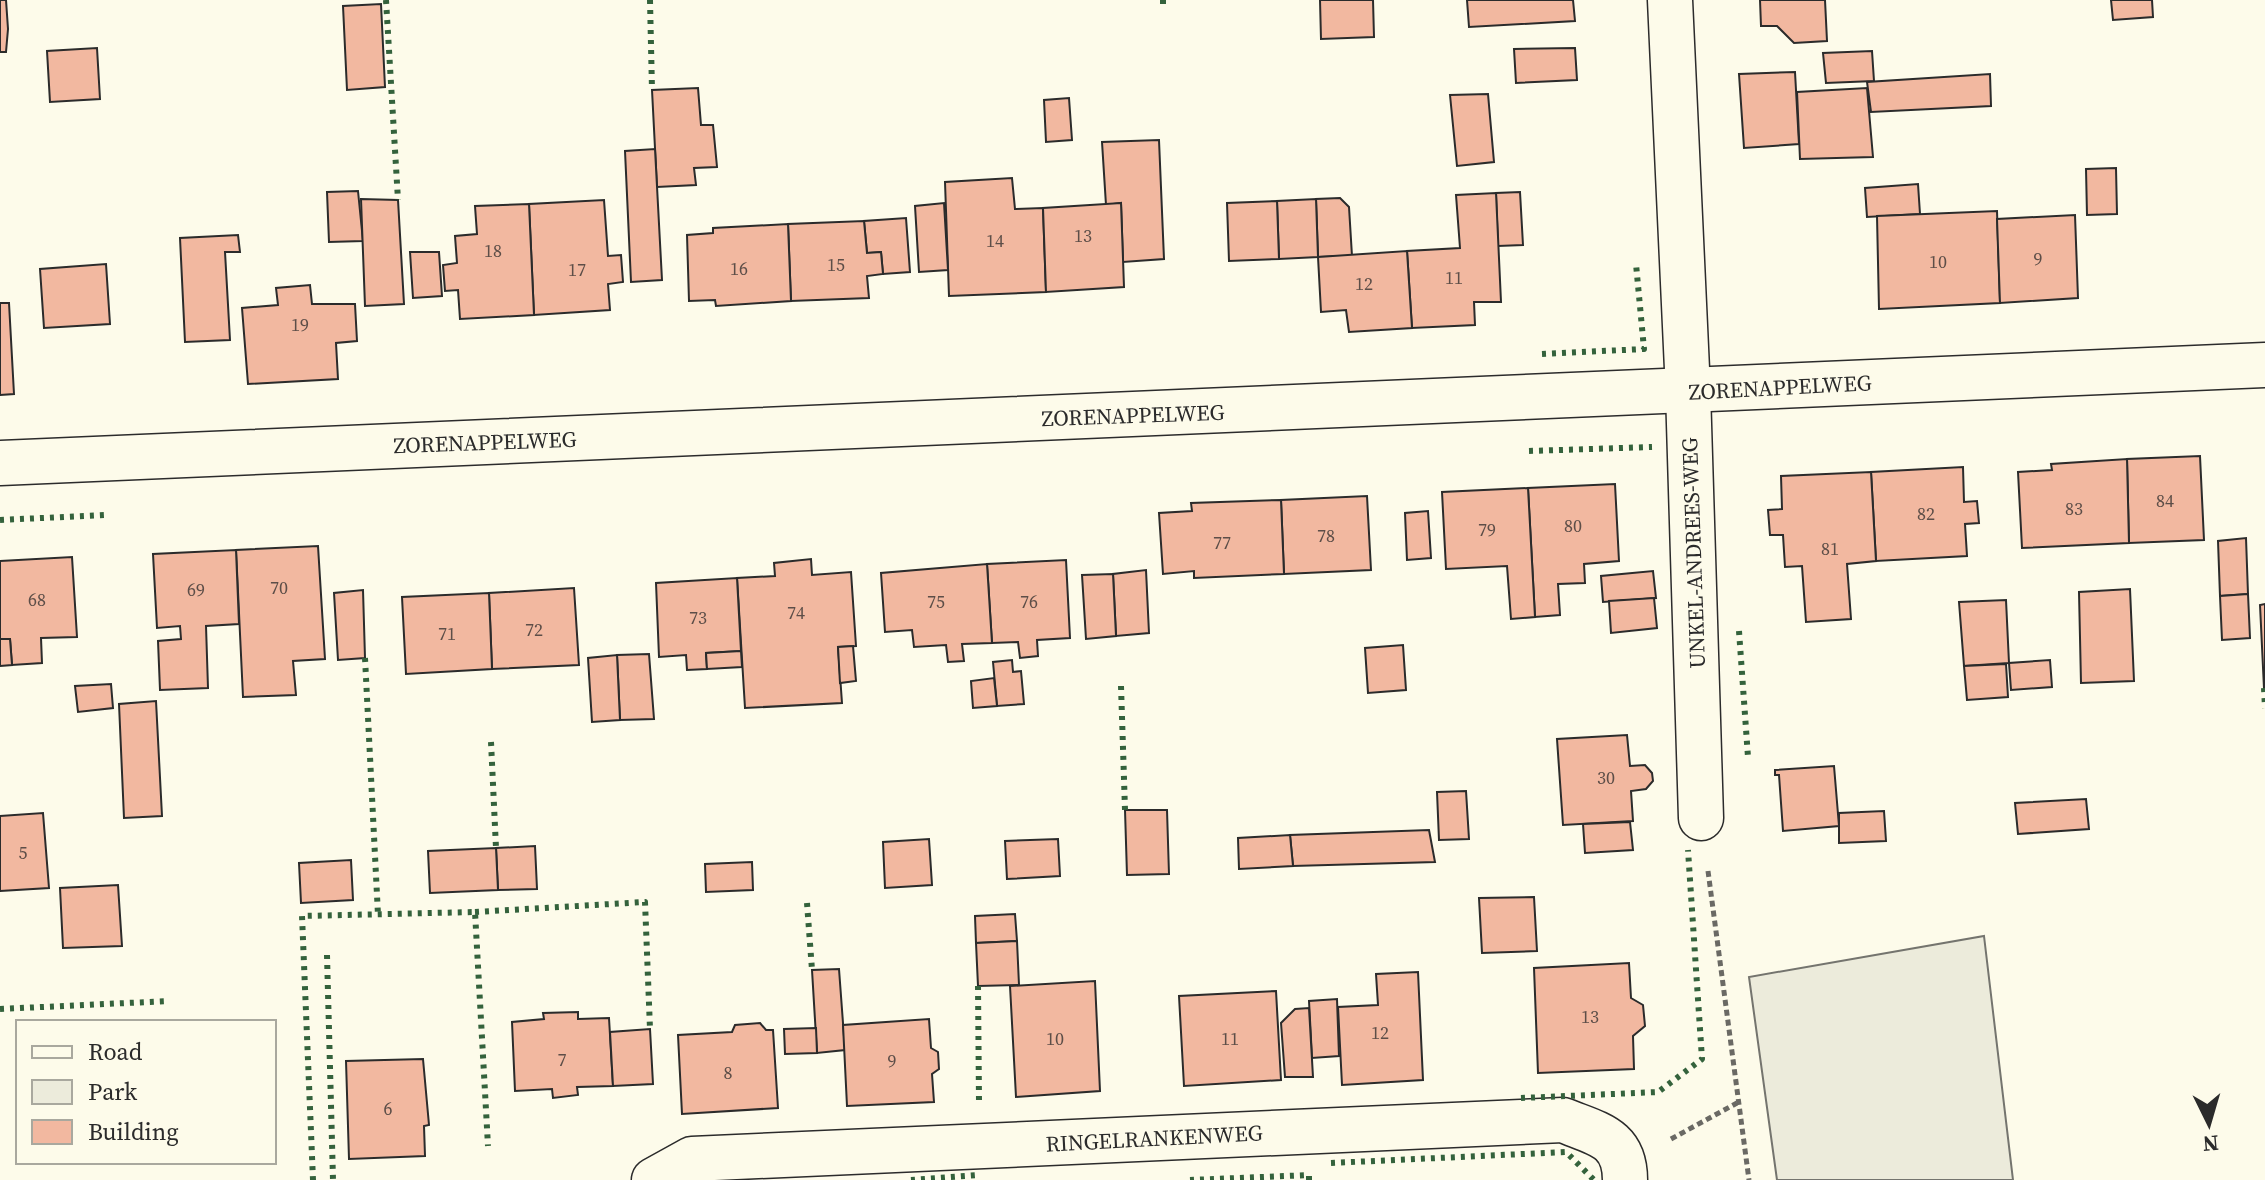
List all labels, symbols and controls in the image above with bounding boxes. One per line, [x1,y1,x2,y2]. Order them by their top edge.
house number: 13 [1074,223,1092,248]
house number: 14 [986,228,1004,253]
house number: 18 [484,238,502,263]
house number: 9 [2034,246,2043,271]
house number: 10 [1929,249,1947,274]
house number: 15 [827,252,845,277]
house number: 16 [730,256,748,281]
house number: 17 [568,257,586,282]
house number: 11 [1445,265,1463,290]
house number: 12 [1355,271,1373,296]
house number: 19 [291,312,309,337]
street label: ZORENAPPELWEG [1688,367,1872,407]
street label: ZORENAPPELWEG [1041,397,1225,433]
street label: ZORENAPPELWEG [393,424,577,460]
street label: UNKEL-ANDREES-WEG [1674,437,1712,669]
house number: 84 [2156,488,2174,513]
house number: 83 [2065,496,2083,521]
house number: 82 [1917,501,1935,526]
house number: 80 [1564,513,1582,538]
house number: 79 [1478,517,1496,542]
house number: 78 [1317,523,1335,548]
house number: 77 [1213,530,1231,555]
house number: 81 [1821,536,1839,561]
house number: 70 [270,575,288,600]
house number: 69 [187,577,205,602]
house number: 68 [28,587,46,612]
house number: 75 [927,589,945,614]
house number: 76 [1020,589,1038,614]
house number: 74 [787,600,805,625]
house number: 73 [689,605,707,630]
house number: 72 [525,617,543,642]
house number: 71 [438,621,456,646]
house number: 30 [1597,765,1615,790]
house number: 5 [19,840,28,865]
house number: 13 [1581,1004,1599,1029]
legend [16,1020,276,1164]
house number: 12 [1371,1020,1389,1045]
house number: 10 [1046,1026,1064,1051]
house number: 11 [1221,1026,1239,1051]
text: Road [88,1035,143,1068]
house number: 7 [558,1047,567,1072]
house number: 9 [888,1048,897,1073]
house number: 8 [724,1060,733,1085]
text: Park [88,1075,138,1108]
north arrow [2169,1084,2249,1164]
house number: 6 [384,1096,393,1121]
text: Building [88,1115,179,1148]
street label: RINGELRANKENWEG [1045,1117,1263,1159]
text: N [2201,1128,2220,1160]

